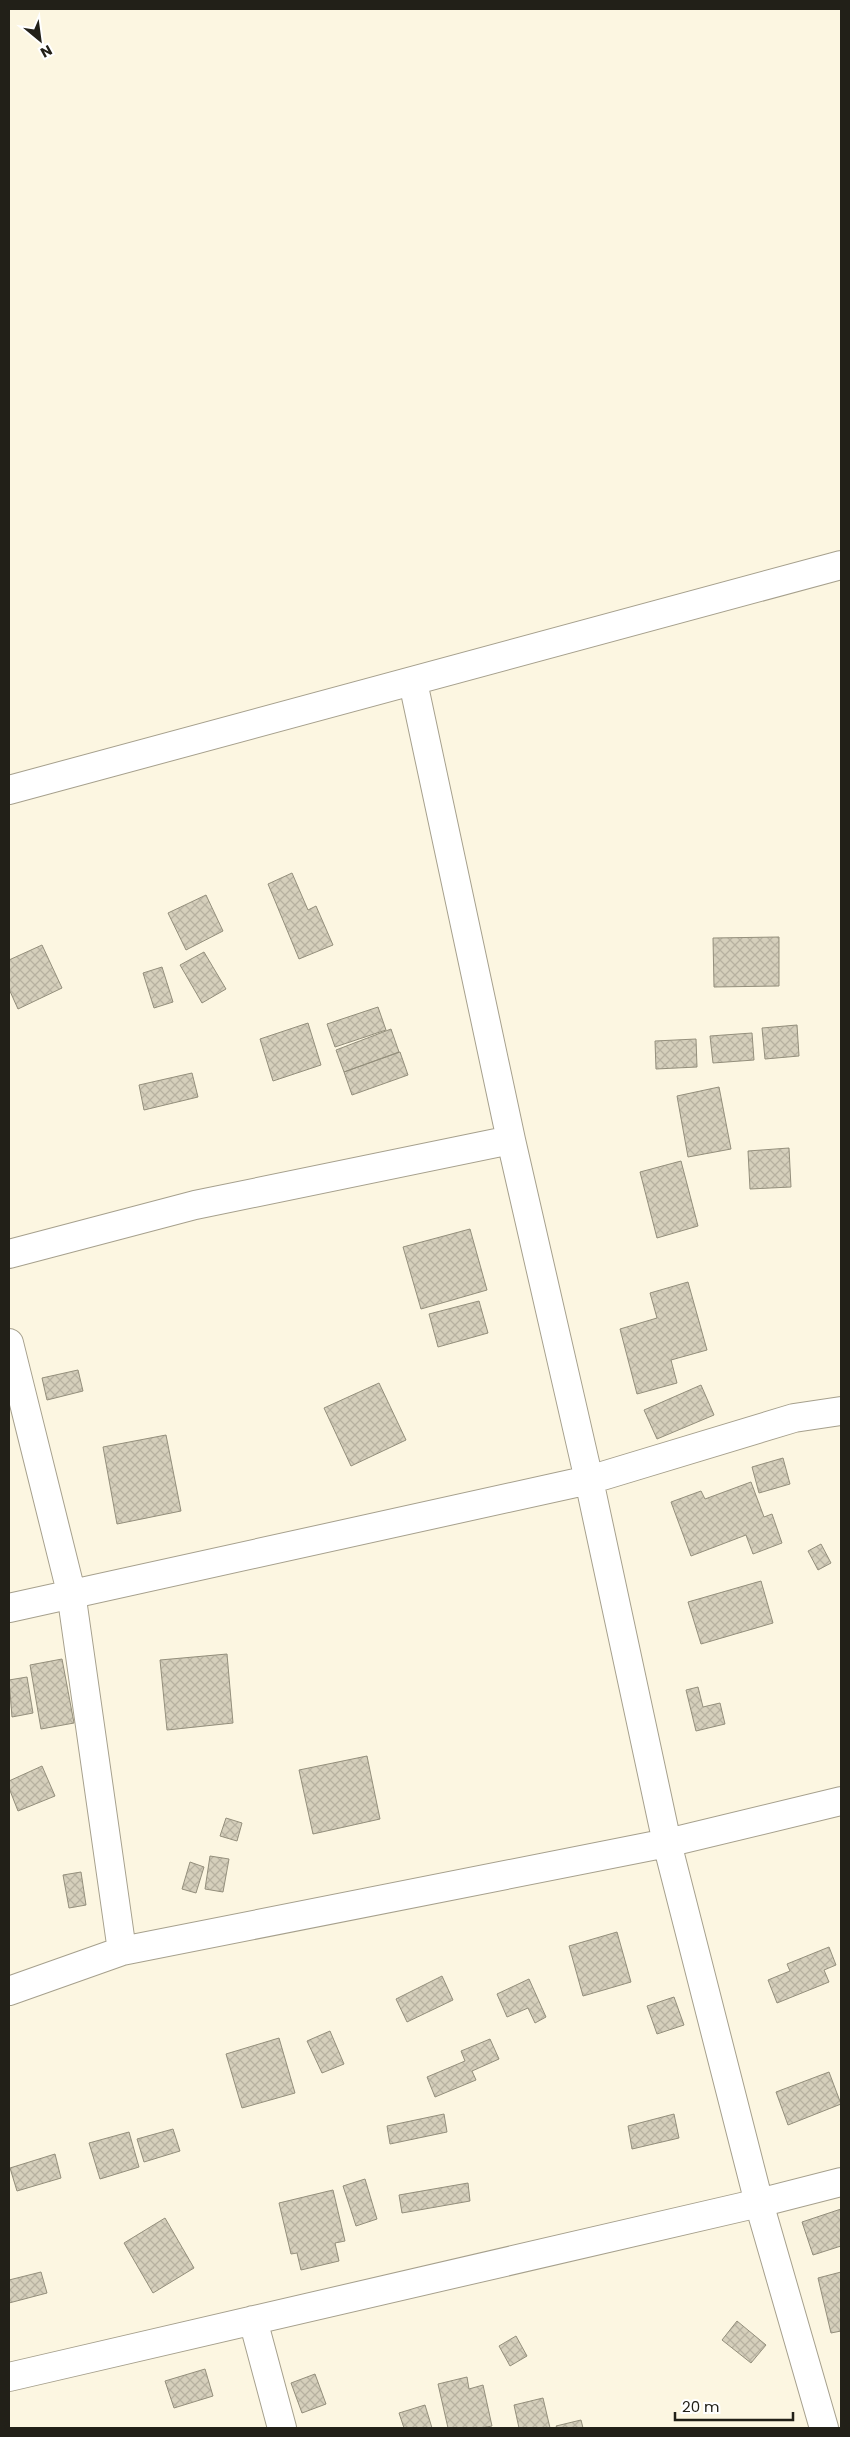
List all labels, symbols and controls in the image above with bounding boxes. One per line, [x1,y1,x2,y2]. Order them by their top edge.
north arrow [15,15,65,65]
text: N [37,40,56,63]
scale bar [675,2390,792,2422]
text: 20 m [682,2396,720,2417]

